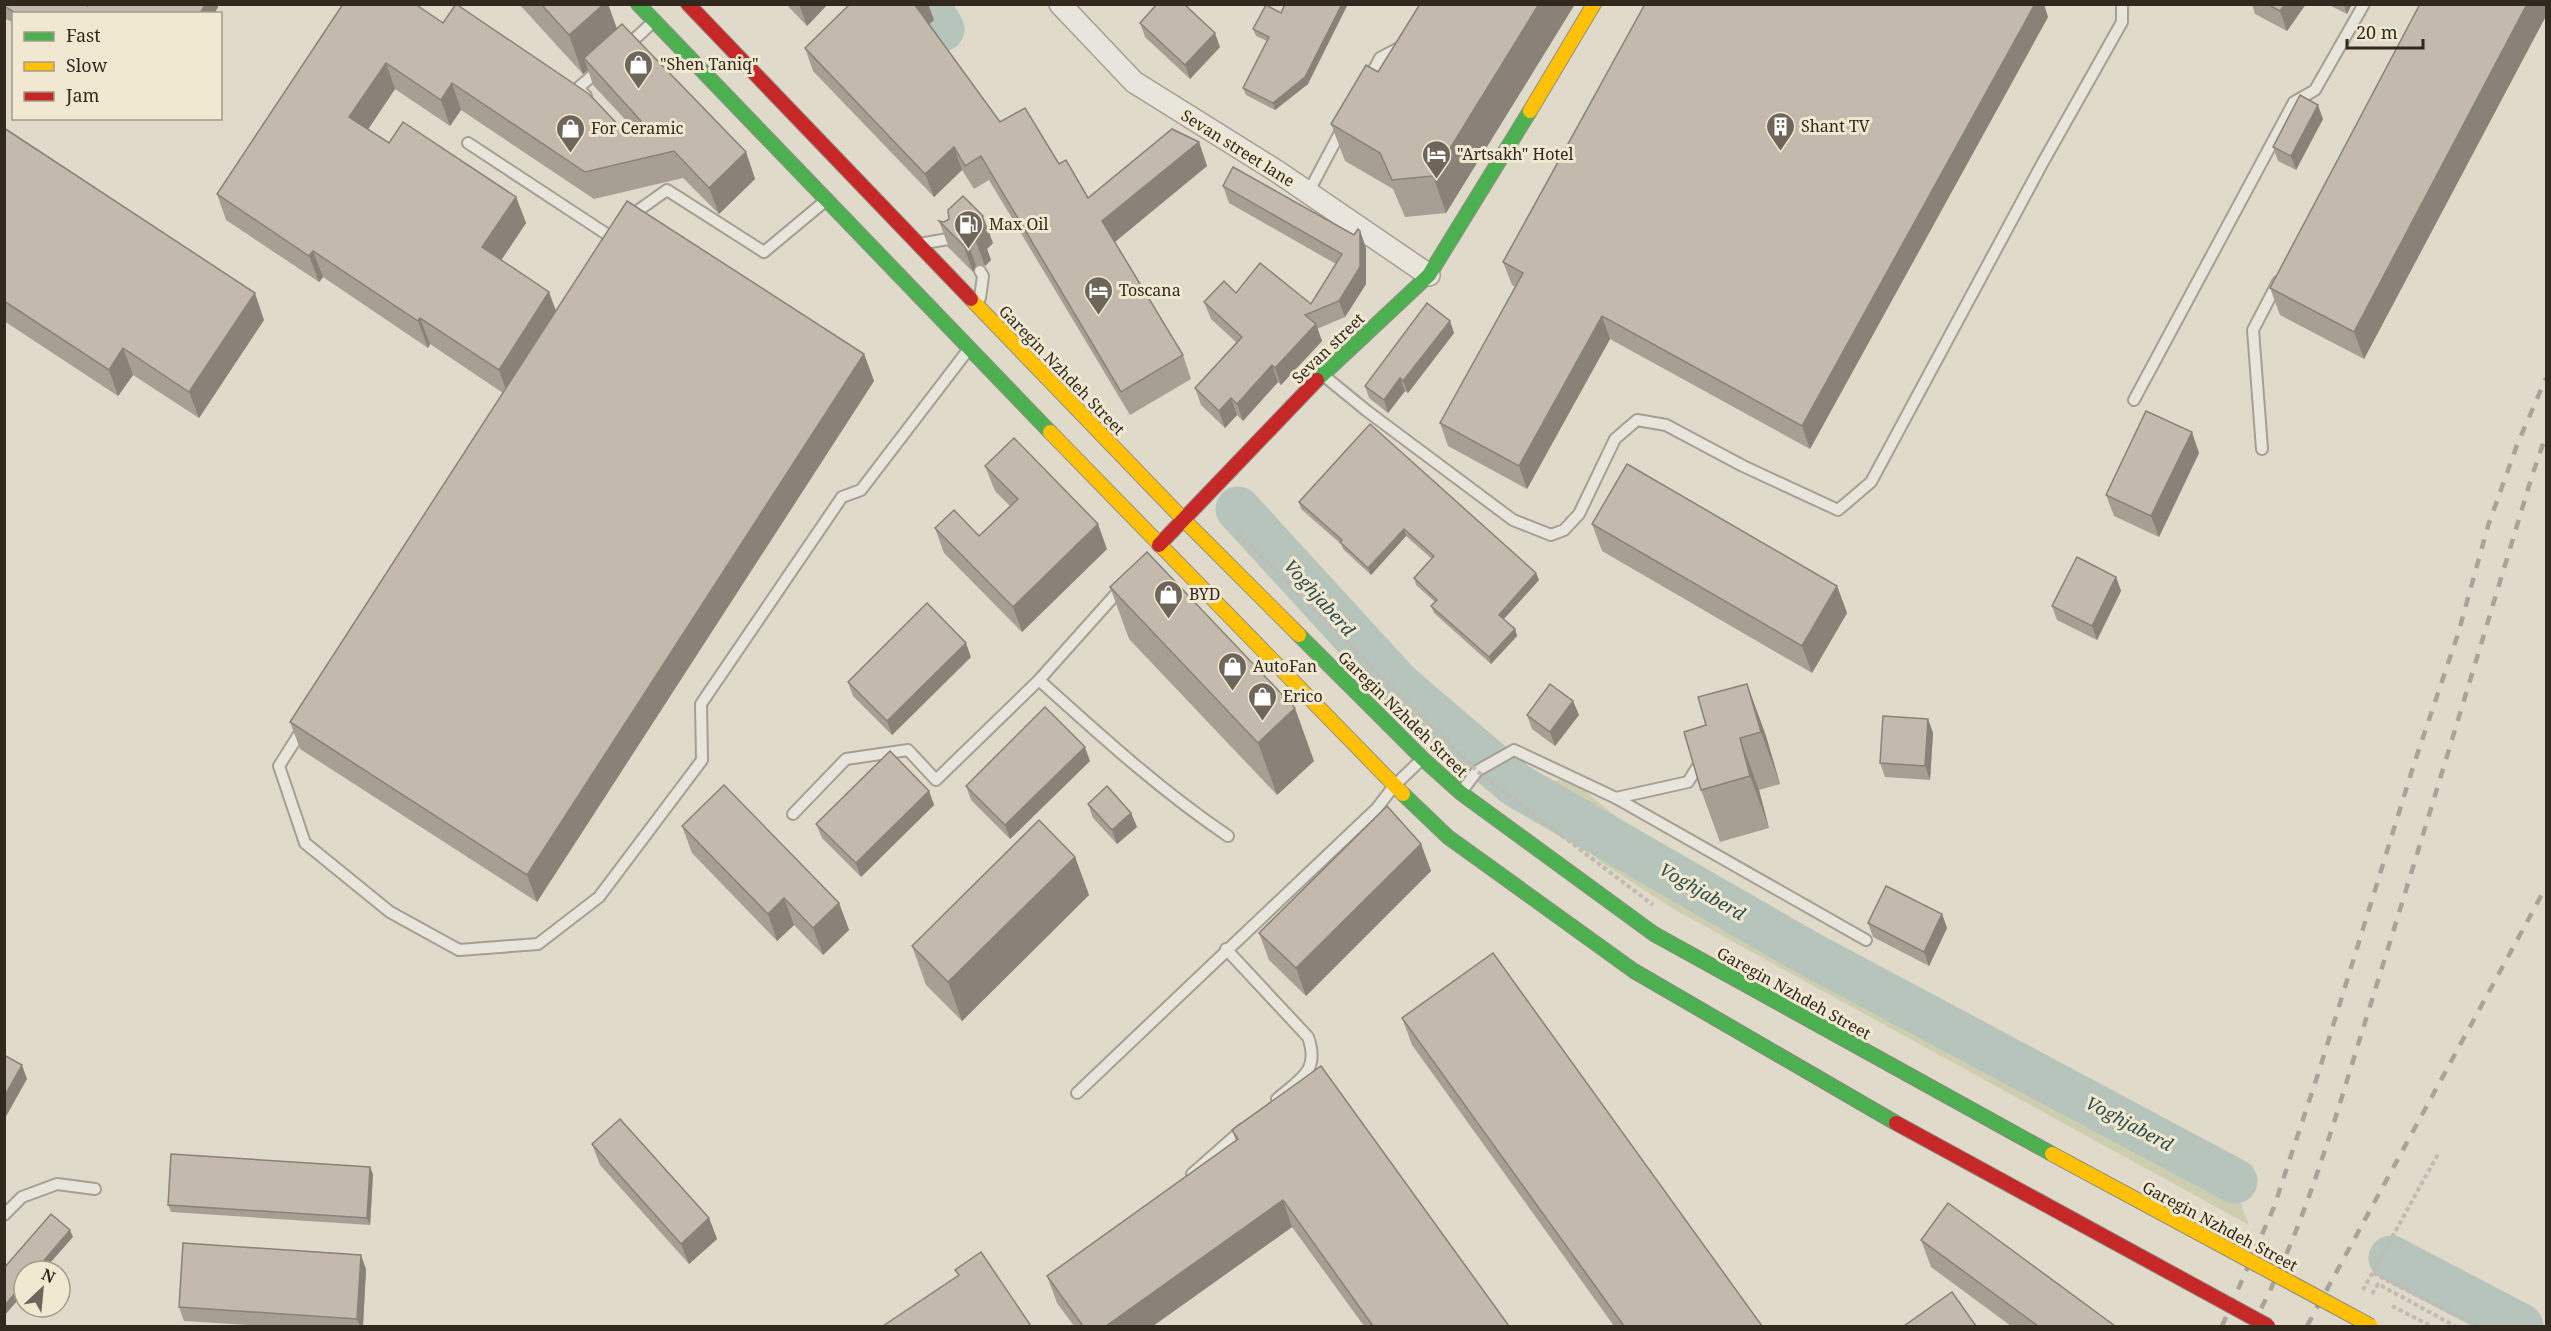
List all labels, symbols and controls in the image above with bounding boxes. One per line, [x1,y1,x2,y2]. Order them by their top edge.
legend [12,12,222,120]
scale bar [2347,12,2424,50]
text: 20 m [2356,20,2398,44]
text: Fast [66,23,101,47]
shop icon: "Shen Taniq" [623,48,655,90]
text: Slow [66,53,108,77]
place label: "Shen Taniq" [660,53,759,75]
text: Jam [65,83,100,107]
street label: Sevan street lane [1177,104,1299,192]
building icon: Shant TV [1764,110,1796,152]
shop icon: For Ceramic [554,112,586,154]
place label: Shant TV [1801,115,1870,137]
place label: For Ceramic [591,117,684,139]
hotel icon: "Artsakh" Hotel [1420,138,1452,180]
place label: "Artsakh" Hotel [1457,143,1574,165]
fuel station icon: Max Oil [952,208,984,250]
place label: Max Oil [989,213,1048,235]
hotel icon: Tosсana [1082,274,1114,316]
place label: Tosсana [1119,279,1181,301]
street label: Garegin Nzhdeh Street [994,300,1130,440]
street label: Sevan street [1287,307,1369,388]
water label: Voghjaberd [1279,554,1361,641]
shop icon: BYD [1152,578,1184,620]
place label: BYD [1189,583,1220,605]
street label: Garegin Nzhdeh Street [1333,646,1473,782]
shop icon: AutoFan [1216,650,1248,692]
place label: AutoFan [1253,655,1317,677]
shop icon: Erico [1246,680,1278,722]
place label: Erico [1283,685,1323,707]
water label: Voghjaberd [1655,857,1750,926]
street label: Garegin Nzhdeh Street [1713,942,1875,1045]
water label: Voghjaberd [2082,1090,2178,1156]
street label: Garegin Nzhdeh Street [2139,1176,2302,1276]
north arrow [12,1259,72,1319]
text: N [38,1263,59,1288]

